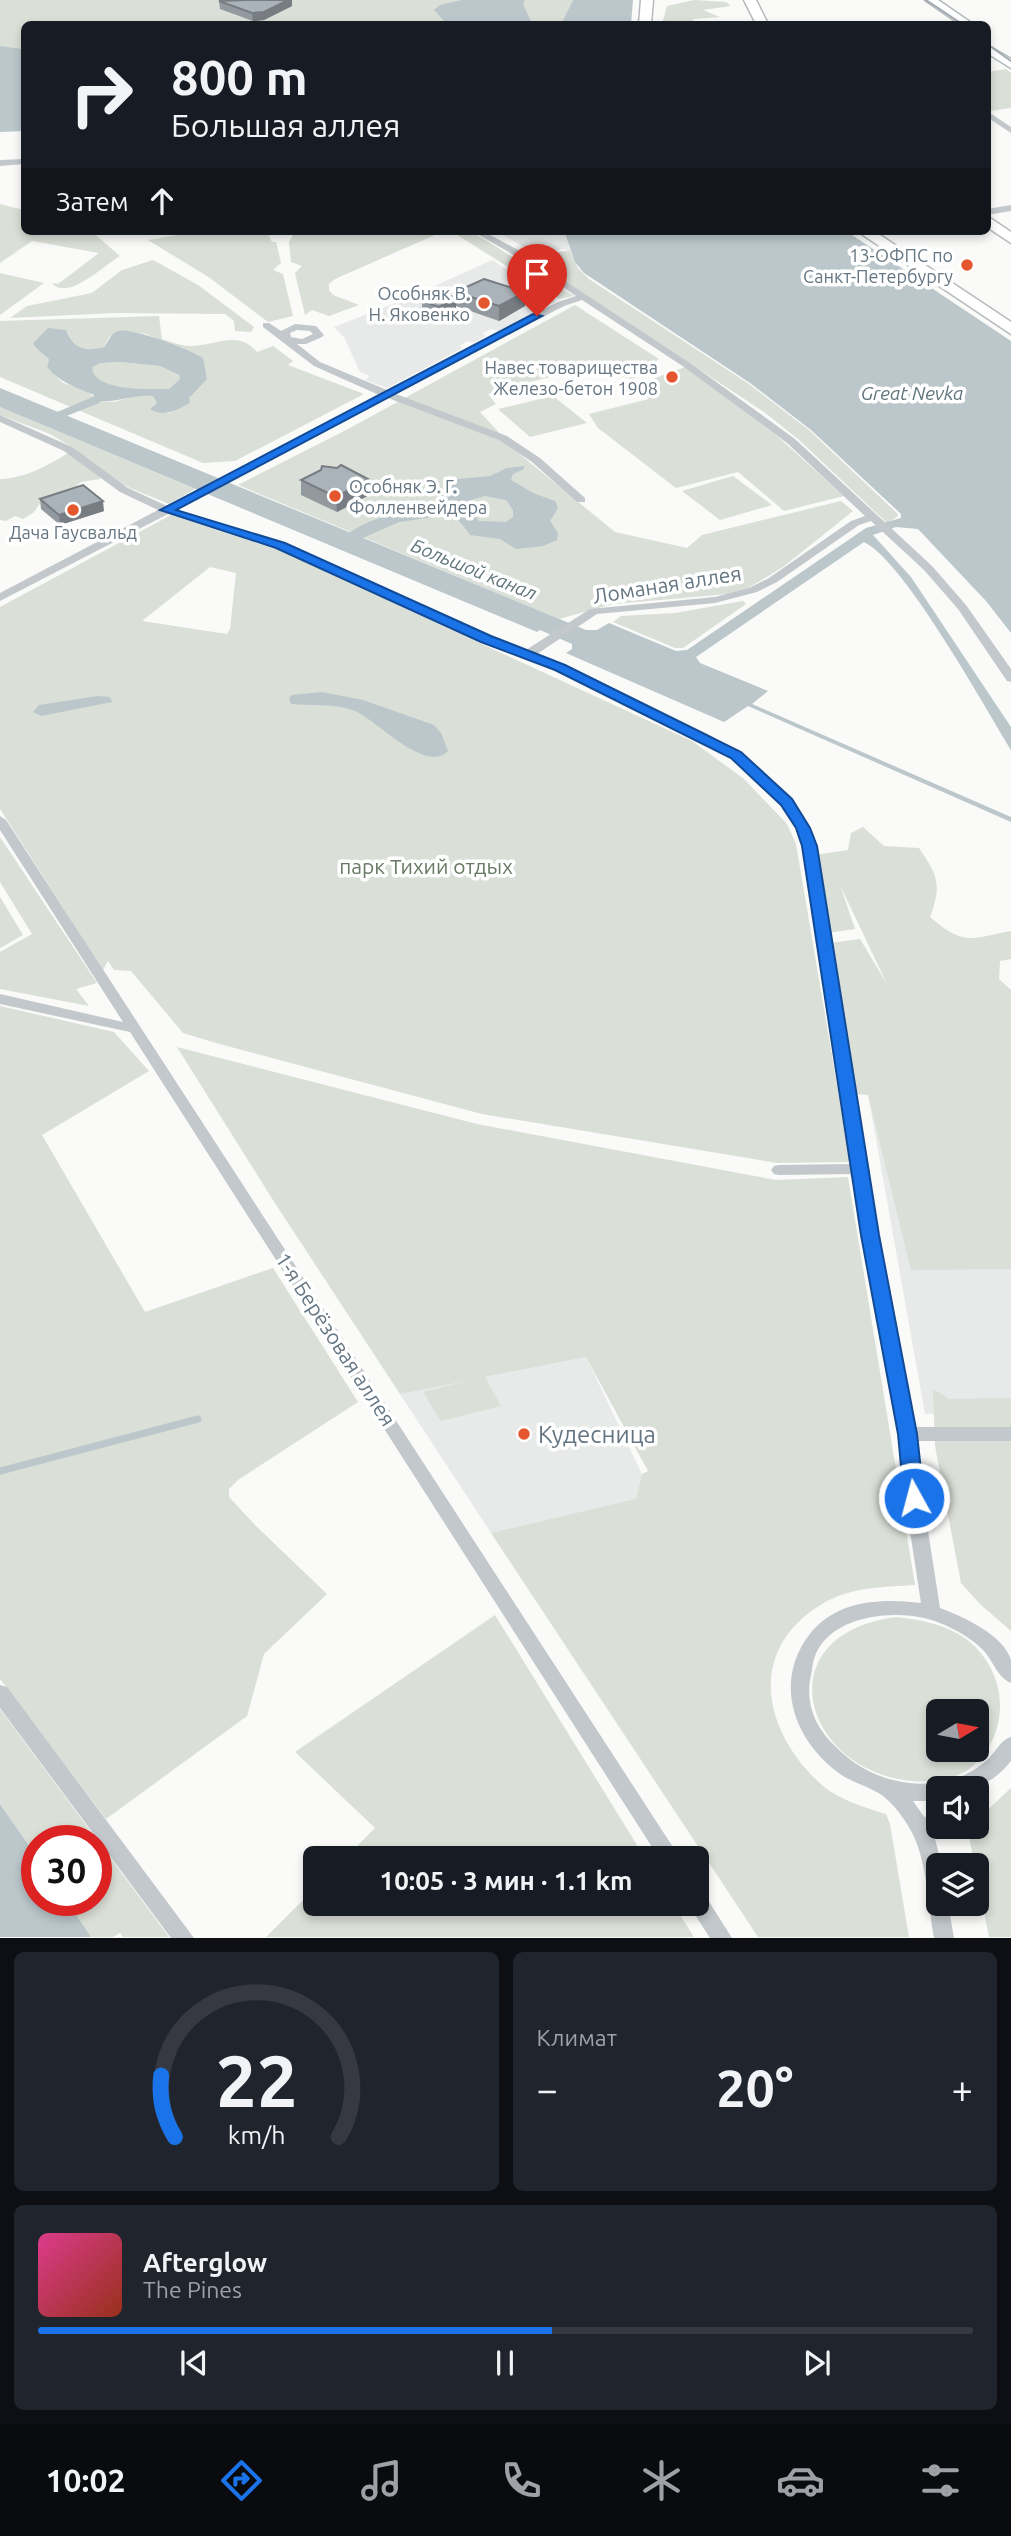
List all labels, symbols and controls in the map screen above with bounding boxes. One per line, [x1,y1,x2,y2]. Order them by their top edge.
icon: right [56,49,147,140]
text: 800 m [171,49,308,104]
text: Большая аллея [171,107,400,143]
icon: ahead [143,182,181,220]
text: Затем [56,187,129,216]
pin [507,244,567,316]
place label: 13-ОФПС по Санкт-Петербургу [803,245,953,286]
icon: arrive [518,255,556,293]
marker: 13-ОФПС по Санкт-Петербургу [959,257,975,273]
place label: Особняк В. Н. Яковенко [368,283,470,324]
marker: Особняк В. Н. Яковенко [476,295,492,311]
place label: Навес товарищества Железо-бетон 1908 [484,357,658,398]
marker: Навес товарищества Железо-бетон 1908 [664,369,680,385]
water label: Great Nevka [861,382,963,404]
place label: Особняк Э. Г. Фолленвейдера [349,476,487,517]
marker: Особняк Э. Г. Фолленвейдера [327,488,343,504]
marker: Дача Гаусвальд [65,502,81,518]
place label: Дача Гаусвальд [9,522,137,542]
water label: Большой канал [408,534,540,604]
street label: Ломаная аллея [591,560,743,608]
park label: парк Тихий отдых [339,854,513,878]
street label: 1-я Берёзовая аллея [271,1248,401,1430]
place label: Кудесница [538,1421,656,1448]
marker: Кудесница [516,1426,532,1442]
position arrow [877,1461,951,1535]
north arrow [926,1699,989,1762]
map controls [926,1699,989,1916]
button: sound [926,1776,989,1839]
speed limit sign: 30 [21,1825,112,1916]
button: layers [926,1853,989,1916]
text: 10:05 · 3 мин · 1.1 km [379,1866,633,1895]
text: Климат [537,2025,617,2050]
text: 22 [215,2040,297,2122]
text: 20° [716,2059,793,2117]
text: − [537,2068,558,2110]
text: + [952,2068,973,2110]
text: km/h [227,2121,285,2149]
text: Afterglow [143,2248,267,2277]
text: The Pines [143,2277,242,2302]
icon: previous [175,2344,213,2382]
icon: pause [486,2344,524,2382]
icon: next [798,2344,836,2382]
icon: directions [217,2456,266,2505]
icon: music [357,2456,406,2505]
icon: phone [497,2456,546,2505]
icon: climate [637,2456,686,2505]
icon: car [776,2456,825,2505]
icon: filters [916,2456,965,2505]
text: 10:02 [45,2462,126,2498]

